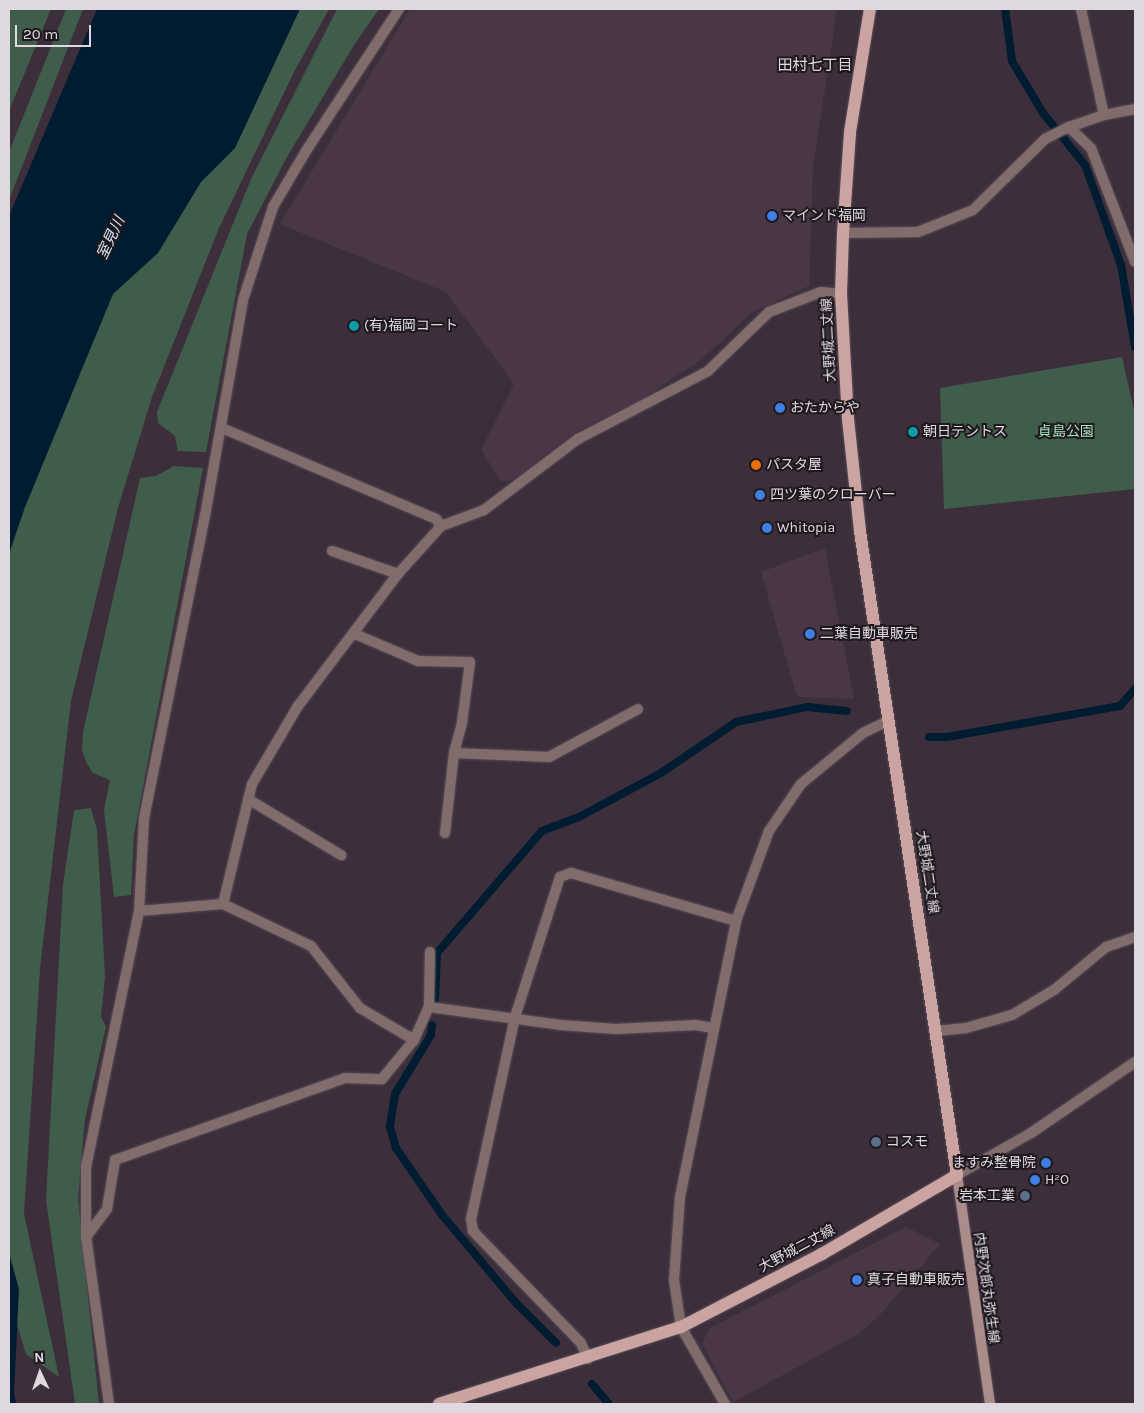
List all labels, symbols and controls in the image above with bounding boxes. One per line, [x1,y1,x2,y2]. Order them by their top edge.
scale bar [18,15,94,47]
text: 20 m [23,25,58,43]
district label: 田村七丁目 [778,57,852,75]
place label: マインド福岡 [782,208,866,224]
marker: マインド福岡 [766,210,778,222]
water label: 室見川 [93,214,129,262]
street label: 大野城二丈線 [818,298,840,382]
place label: (有)福岡コート [364,318,458,334]
marker: (有)福岡コート [348,320,360,332]
place label: おたからや [790,400,860,416]
marker: おたからや [774,402,786,414]
place label: 朝日テントス [923,424,1007,440]
park label: 貞島公園 [1038,424,1094,440]
marker: 朝日テントス [907,426,919,438]
place label: パスタ屋 [766,457,822,473]
marker: パスタ屋 [750,459,762,471]
place label: 四ツ葉のクローバー [770,487,896,503]
marker: 四ツ葉のクローバー [754,489,766,501]
place label: Whitopia [777,520,835,536]
marker: Whitopia [761,522,773,534]
place label: 二葉自動車販売 [820,626,918,642]
marker: 二葉自動車販売 [804,628,816,640]
street label: 大野城二丈線 [912,829,942,915]
place label: コスモ [886,1134,928,1150]
marker: コスモ [870,1136,882,1148]
place label: ますみ整骨院 [952,1155,1036,1171]
marker: ますみ整骨院 [1040,1157,1052,1169]
place label: H²O [1045,1172,1069,1188]
marker: H²O [1029,1174,1041,1186]
place label: 岩本工業 [959,1188,1015,1204]
marker: 岩本工業 [1019,1190,1031,1202]
street label: 大野城二丈線 [756,1222,838,1276]
street label: 内野次郎丸弥生線 [970,1231,1002,1345]
place label: 真子自動車販売 [867,1272,965,1288]
marker: 真子自動車販売 [851,1274,863,1286]
north arrow [15,1348,65,1398]
text: N [34,1349,45,1366]

